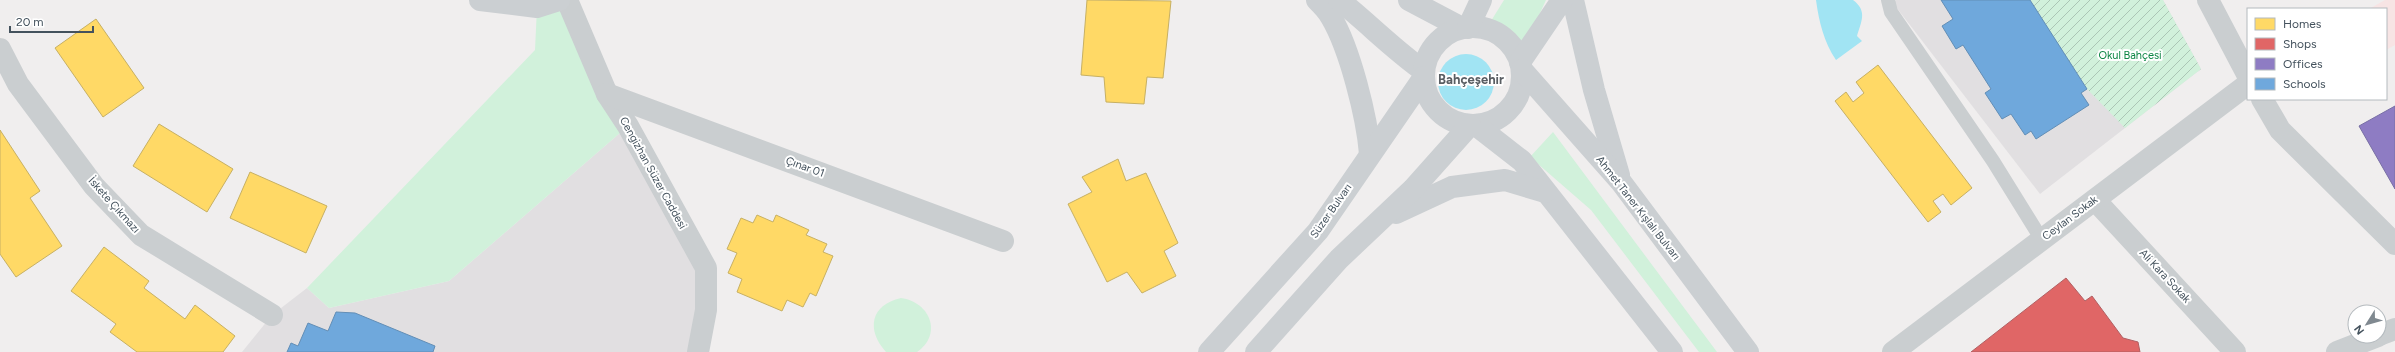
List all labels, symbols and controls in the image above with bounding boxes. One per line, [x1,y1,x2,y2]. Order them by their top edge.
scale bar [10,8,93,34]
legend [2247,8,2387,100]
text: 20 m [16,15,44,29]
text: Homes [2283,17,2322,31]
text: Shops [2283,37,2317,51]
park label: Okul Bahçesi [2098,49,2162,62]
text: Offices [2283,57,2323,71]
district label: Bahçeşehir [1438,72,1504,87]
text: Schools [2283,77,2326,91]
street label: Cengizhan Süzer Caddesi [617,115,689,231]
street label: Ahmet Taner Kışlalı Bulvarı [1593,153,1683,263]
street label: Çınar 01 [784,154,826,180]
street label: İskete Çıkmazı [85,174,143,236]
street label: Süzer Bulvarı [1307,181,1355,241]
street label: Ceylan Sokak [2040,193,2101,243]
street label: Ali Kara Sokak [2137,246,2194,306]
north arrow [2347,304,2387,344]
text: N [2352,322,2367,337]

